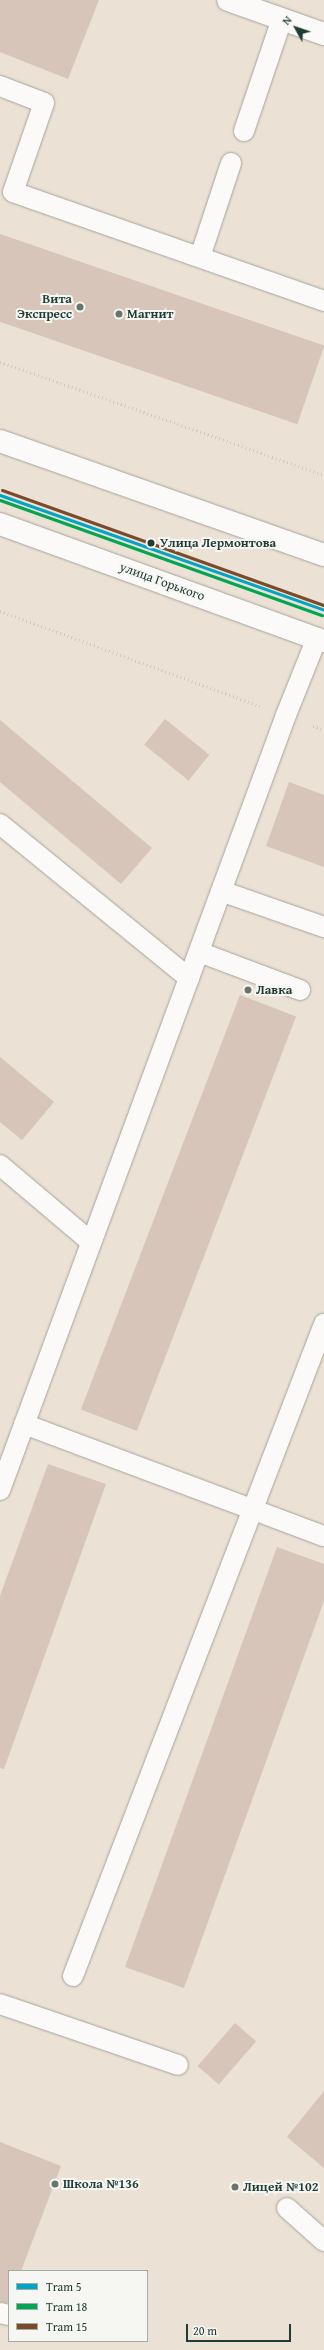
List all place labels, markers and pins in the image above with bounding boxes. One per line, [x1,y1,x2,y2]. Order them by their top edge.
place label: Вита Экспресс [17,292,72,323]
marker: Вита Экспресс [75,302,85,312]
place label: Магнит [127,306,173,322]
marker: Магнит [114,309,124,319]
place label: Улица Лермонтова [160,535,276,551]
marker: Улица Лермонтова [145,537,157,549]
place label: Лавка [256,982,292,998]
marker: Лавка [243,985,253,995]
place label: Школа №136 [63,2176,139,2192]
marker: Школа №136 [50,2179,60,2189]
place label: Лицей №102 [243,2179,318,2195]
marker: Лицей №102 [230,2182,240,2192]

